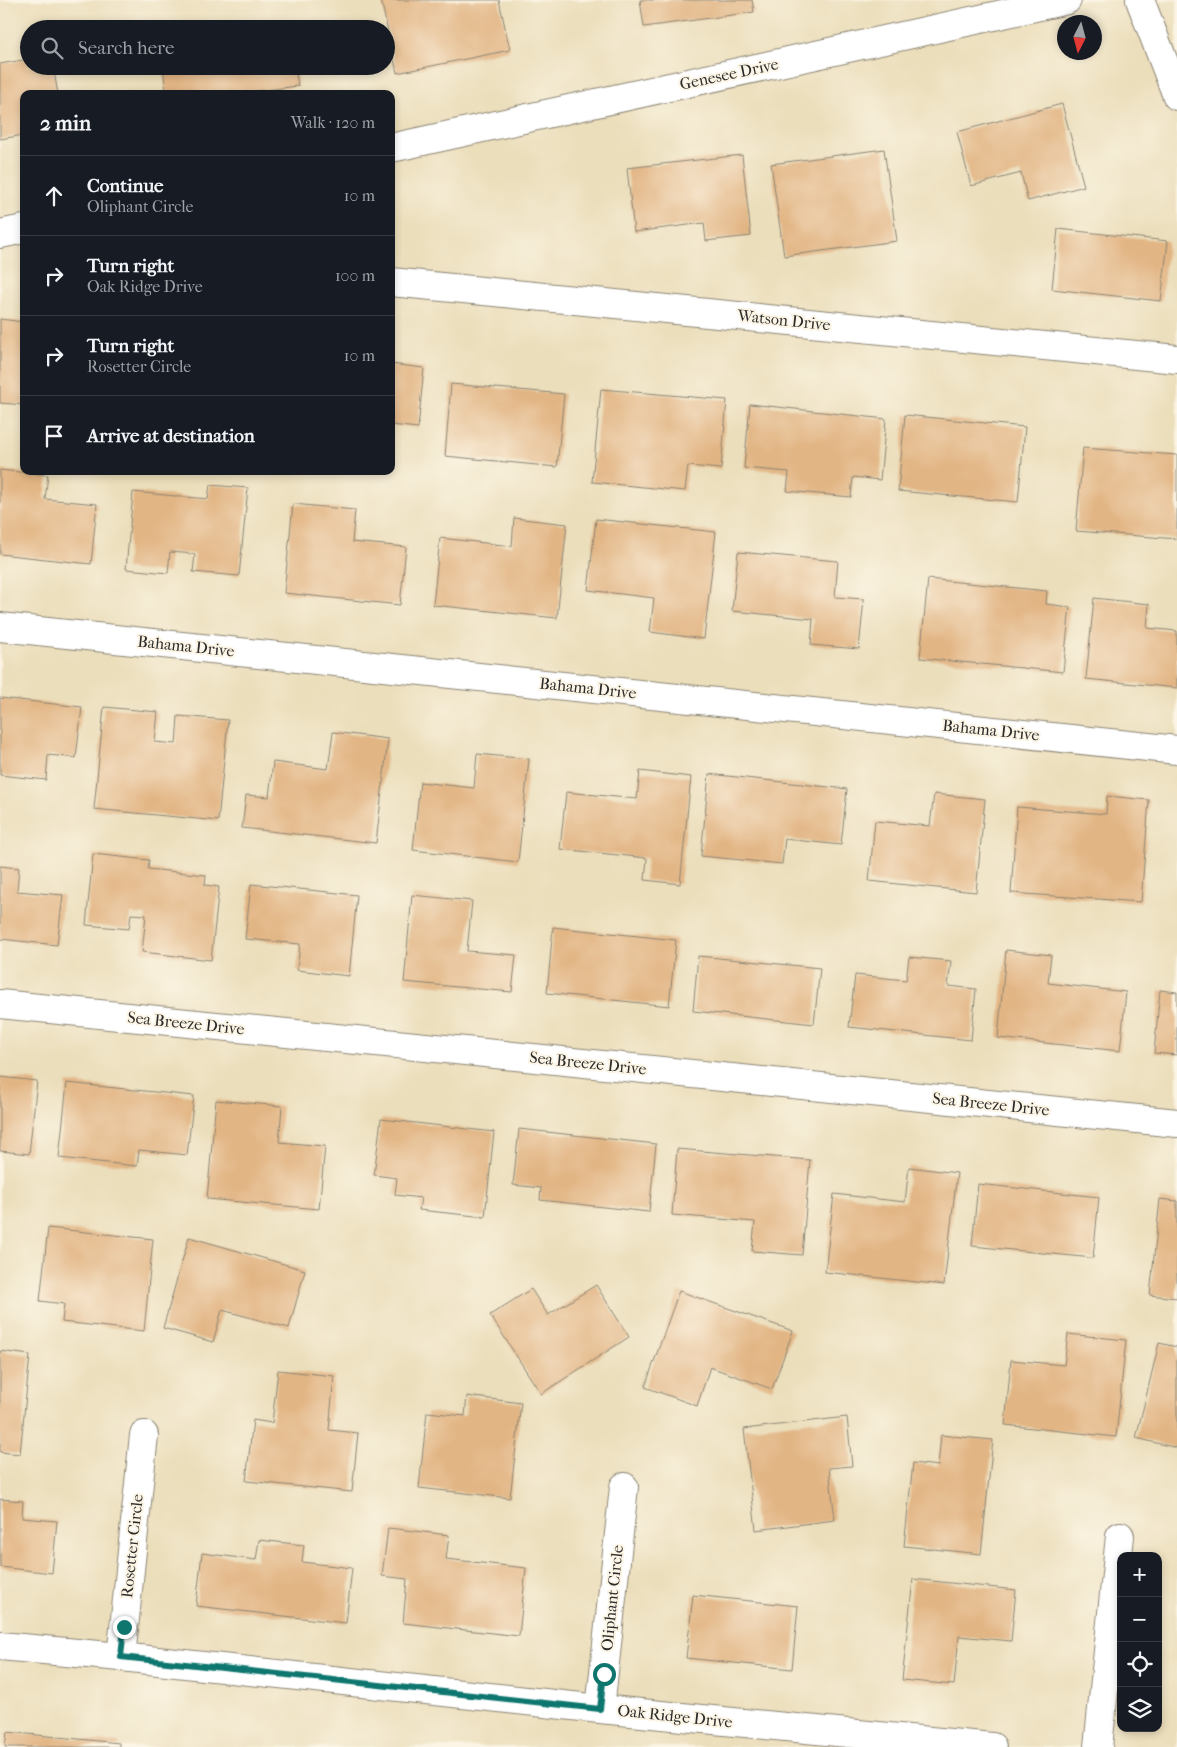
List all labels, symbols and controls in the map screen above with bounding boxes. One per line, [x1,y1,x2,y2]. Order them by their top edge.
north arrow [1057,15,1102,60]
search box [20,20,395,75]
icon: search [38,34,66,62]
text: Search here [78,37,174,59]
street label: Genesee Drive [678,54,780,94]
text: 2 min [40,111,91,135]
text: Walk · 120 m [291,113,375,132]
text: Continue [87,175,163,197]
icon: ahead [40,182,68,210]
text: 10 m [344,186,375,205]
text: Oliphant Circle [87,197,193,216]
text: Turn right [87,255,174,277]
icon: right [40,262,68,290]
text: 100 m [335,266,375,285]
text: Oak Ridge Drive [87,277,203,296]
street label: Watson Drive [736,306,832,334]
text: Turn right [87,335,174,357]
icon: right [40,342,68,370]
text: 10 m [344,346,375,365]
text: Rosetter Circle [87,357,191,376]
icon: arrive [40,422,68,450]
text: Arrive at destination [87,425,255,447]
street label: Bahama Drive [137,631,236,661]
street label: Bahama Drive [539,673,638,703]
street label: Bahama Drive [942,715,1041,745]
street label: Sea Breeze Drive [127,1007,245,1039]
street label: Sea Breeze Drive [529,1047,647,1079]
street label: Sea Breeze Drive [932,1088,1050,1120]
street label: Rosetter Circle [117,1493,147,1599]
street label: Oliphant Circle [597,1544,627,1652]
map controls [1117,1552,1162,1732]
button: + [1117,1552,1162,1597]
button: − [1117,1597,1162,1642]
route end [113,1616,136,1639]
button: locate [1117,1642,1162,1687]
route start [593,1663,616,1686]
button: layers [1117,1687,1162,1732]
street label: Oak Ridge Drive [617,1701,734,1732]

